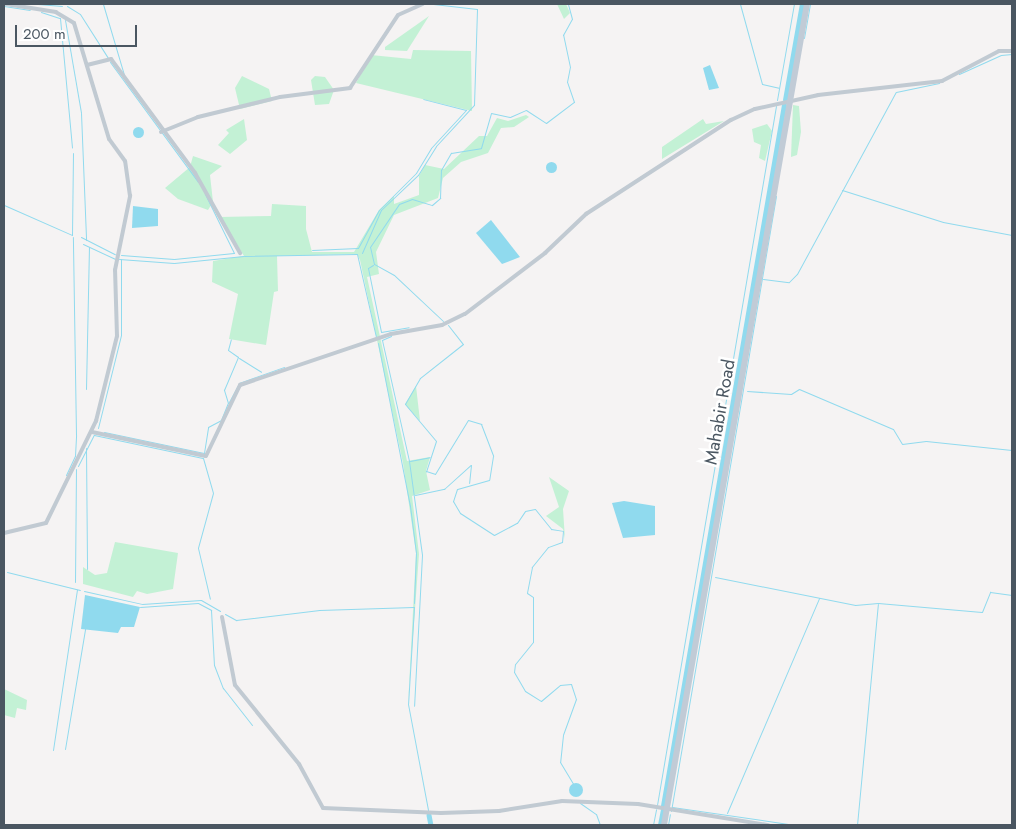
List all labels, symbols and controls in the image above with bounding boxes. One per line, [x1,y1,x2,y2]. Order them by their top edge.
scale bar [18,15,140,47]
text: 200 m [23,23,66,45]
street label: Mahabir Road [700,358,740,466]

